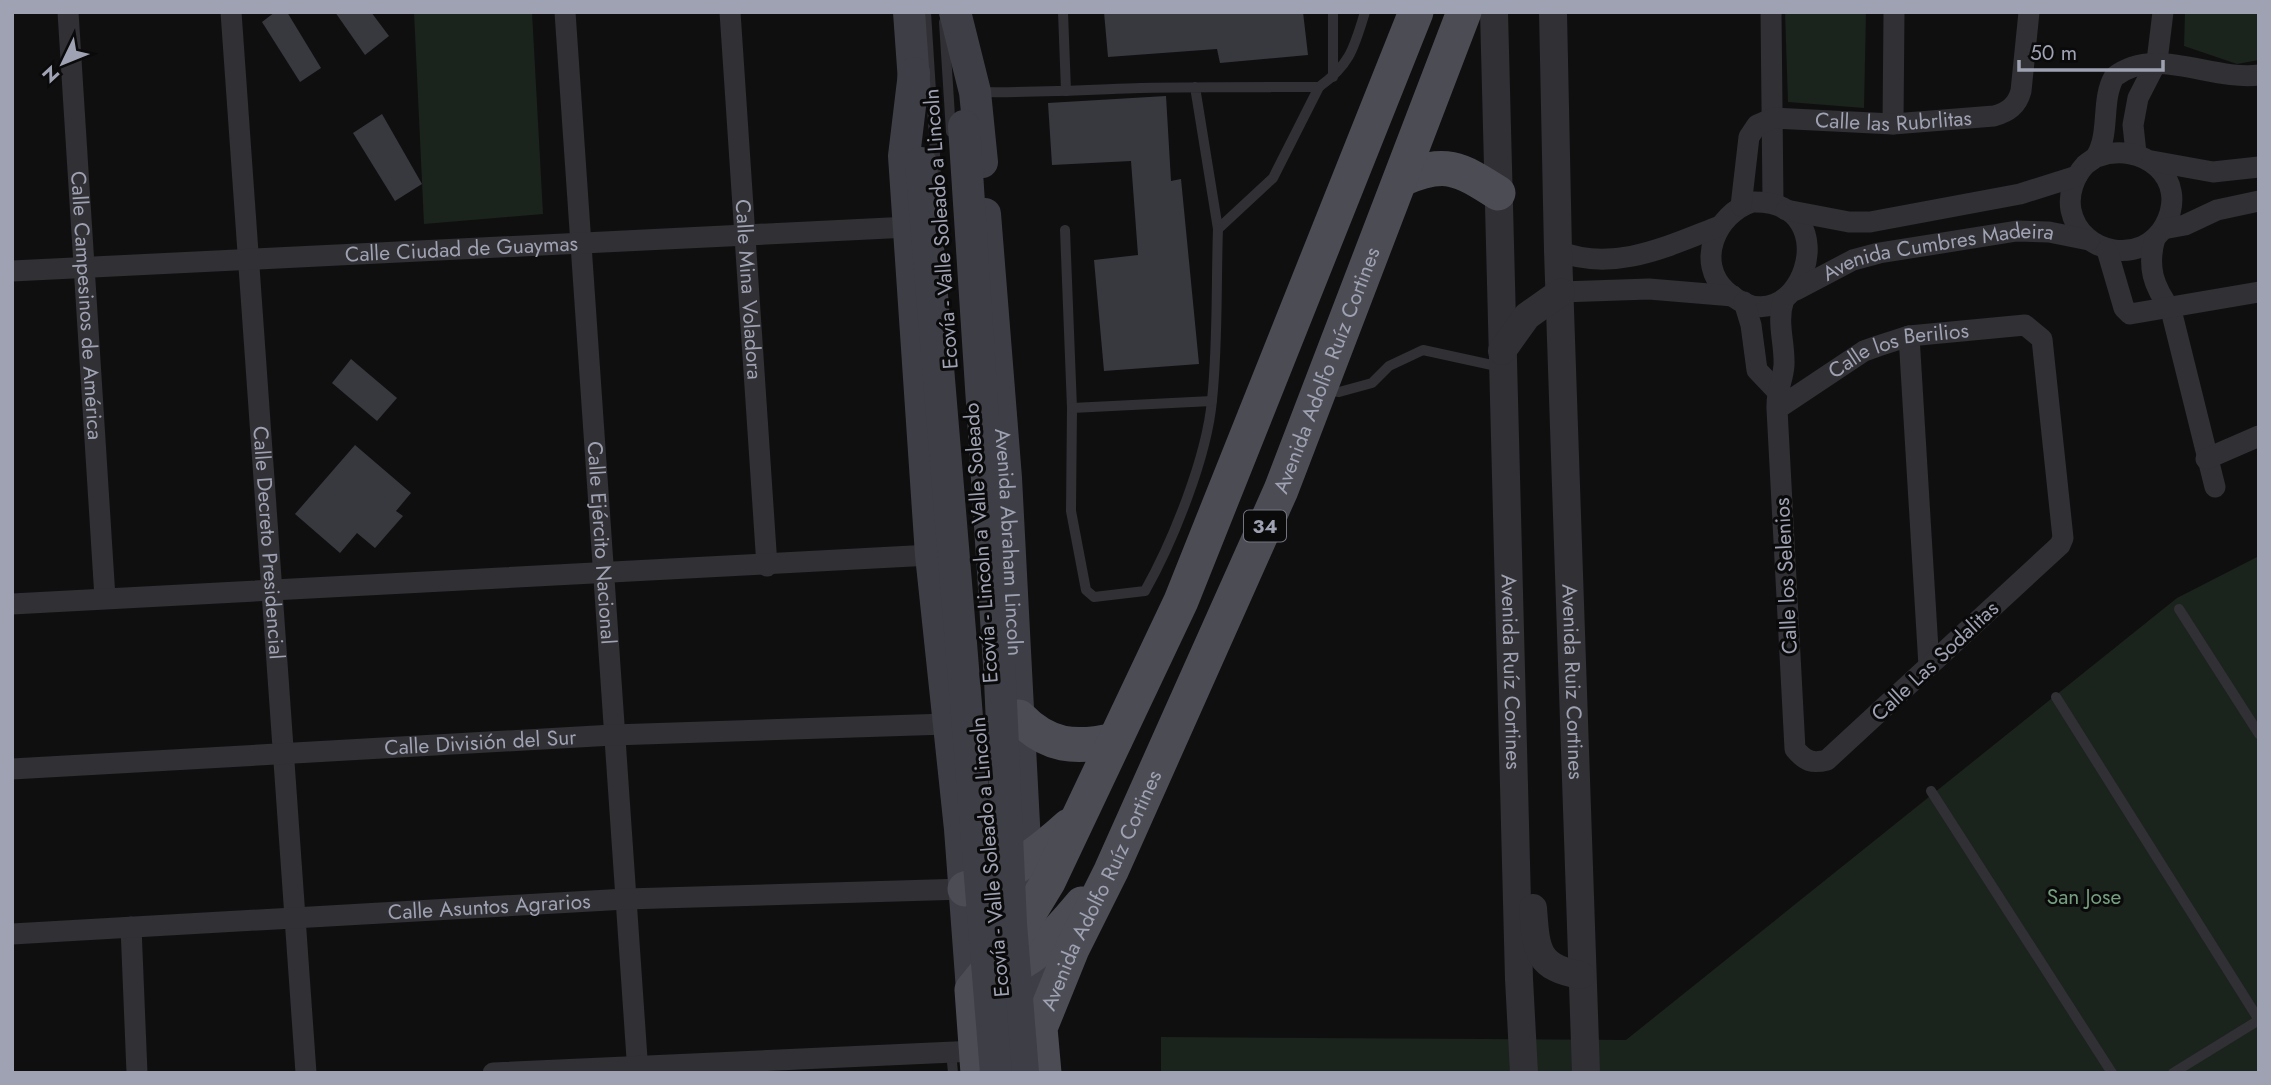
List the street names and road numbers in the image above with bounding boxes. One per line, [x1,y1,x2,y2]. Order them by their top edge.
street label: Ecovía - Valle Soleado a Lincoln [916,88,966,370]
street label: Calle las Rubrlitas [1814,103,1973,139]
street label: Calle Campesinos de América [63,170,110,441]
street label: Calle Mina Voladora [728,198,770,381]
street label: Avenida Cumbres Madeira [1817,216,2057,288]
street label: Calle Ciudad de Guaymas [344,228,579,270]
street label: Avenida Adolfo Ruíz Cortines [1266,243,1388,498]
street label: Calle los Berilios [1822,315,1970,386]
street label: Ecovía - Lincoln a Valle Soleado [956,402,1006,684]
street label: Calle Decreto Presidencial [245,425,292,660]
street label: Avenida Abraham Lincoln [987,427,1030,657]
street label: Calle Ejército Nacional [580,440,623,645]
street label: Calle los Selenios [1767,497,1805,655]
road number: 34 [1244,510,1286,541]
street label: Avenida Ruíz Cortines [1494,574,1529,770]
street label: Avenida Ruiz Cortines [1554,583,1591,780]
street label: Calle Las Sodalitas [1865,594,2005,728]
street label: Ecovía - Valle Soleado a Lincoln [963,716,1017,998]
street label: Calle División del Sur [383,722,578,763]
street label: Avenida Adolfo Ruíz Cortines [1034,765,1169,1015]
street label: Calle Asuntos Agrarios [387,886,591,928]

